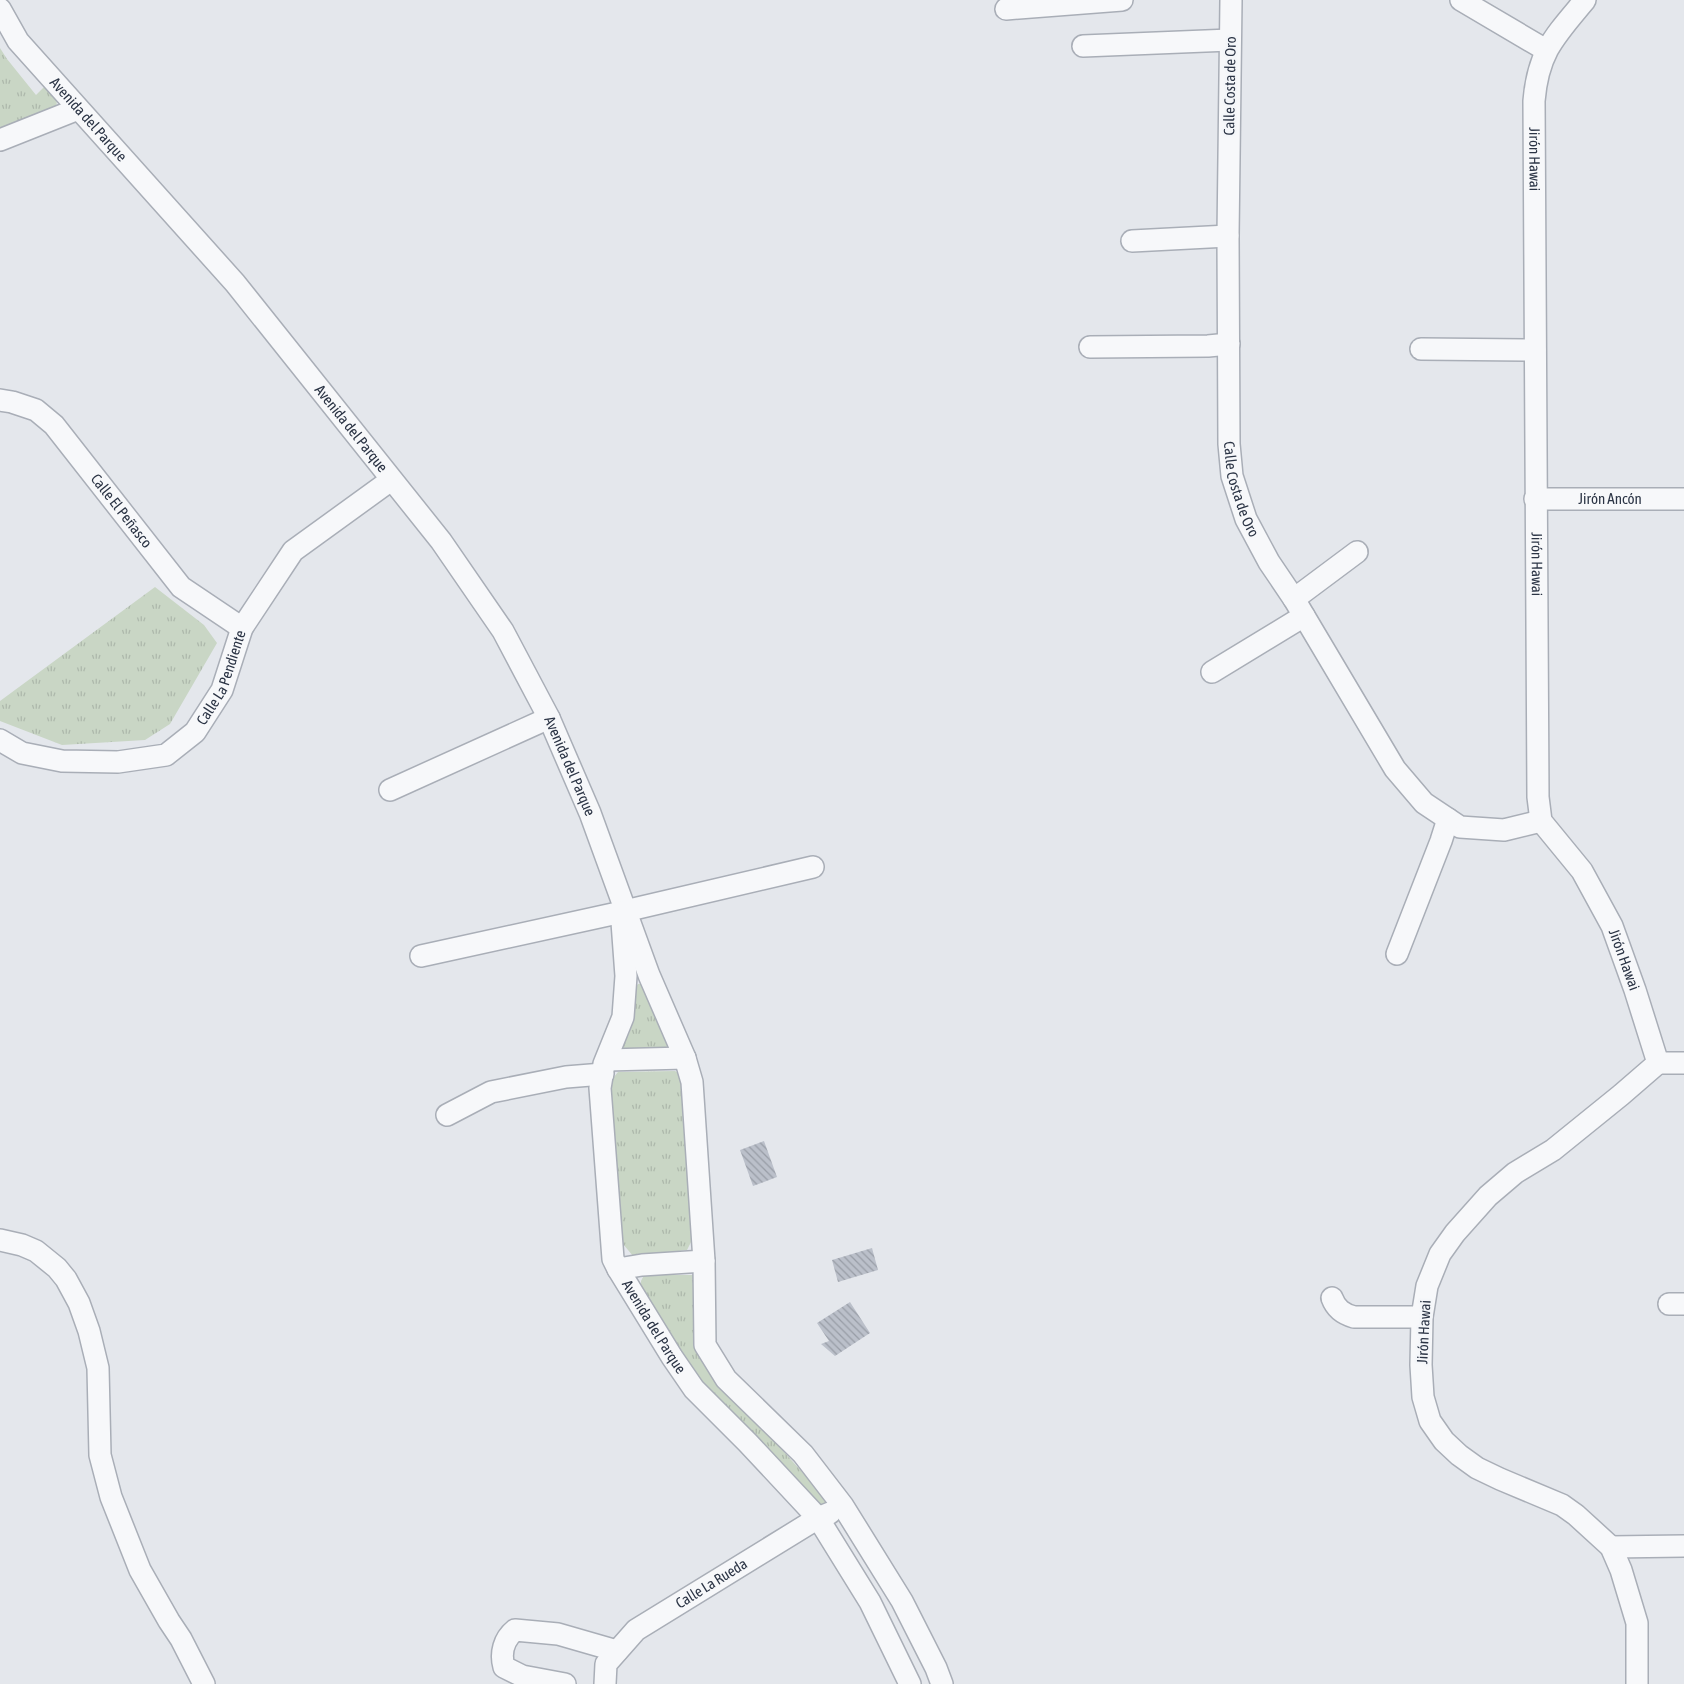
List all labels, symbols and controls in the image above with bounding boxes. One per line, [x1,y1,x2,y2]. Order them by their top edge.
street label: Calle Costa de Oro [1220,36,1239,136]
street label: Avenida del Parque [47,74,131,165]
street label: Jirón Hawai [1526,127,1544,191]
street label: Avenida del Parque [312,381,392,475]
street label: Calle Costa de Oro [1221,441,1263,540]
street label: Calle El Peñasco [88,470,156,551]
street label: Jirón Ancón [1578,490,1642,507]
street label: Jirón Hawai [1528,532,1546,596]
street label: Calle La Pendiente [193,628,249,728]
street label: Avenida del Parque [541,714,599,818]
street label: Jirón Hawai [1606,926,1643,992]
street label: Avenida del Parque [619,1277,690,1377]
street label: Jirón Hawai [1413,1300,1434,1364]
street label: Calle La Rueda [672,1555,750,1612]

